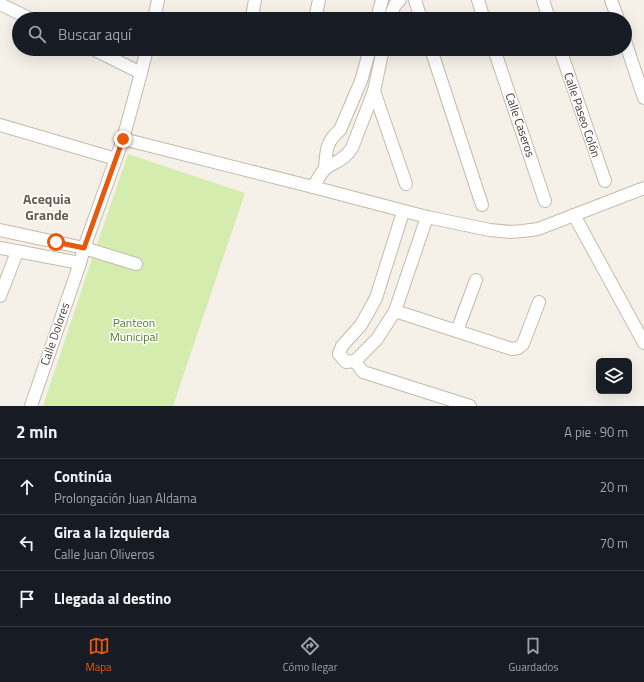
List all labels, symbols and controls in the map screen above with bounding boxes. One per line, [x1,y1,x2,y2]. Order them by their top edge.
search box [12,12,632,56]
icon: search [26,23,48,45]
text: Buscar aquí [58,23,131,46]
street label: Calle Paseo Colón [559,70,606,160]
street label: Calle Caseros [501,90,540,160]
route end [114,130,132,148]
district label: Acequia Grande [23,188,71,225]
route start [47,233,65,251]
street label: Calle Dolores [35,299,74,368]
park label: Panteon Municipal [110,313,158,346]
map controls [596,358,632,394]
button: layers [596,358,632,394]
text: 2 min [16,419,57,445]
text: A pie · 90 m [564,422,628,442]
text: Continúa [54,465,112,488]
icon: ahead [16,476,38,498]
text: 20 m [600,477,628,497]
text: Prolongación Juan Aldama [54,488,197,508]
text: Gira a la izquierda [54,521,170,544]
icon: left [16,532,38,554]
text: 70 m [600,533,628,553]
text: Calle Juan Oliveros [54,544,154,564]
text: Llegada al destino [54,587,171,610]
icon: arrive [16,588,38,610]
tab: Mapa [86,635,112,675]
tab: Cómo llegar [283,635,337,675]
tab: Guardados [509,635,558,675]

